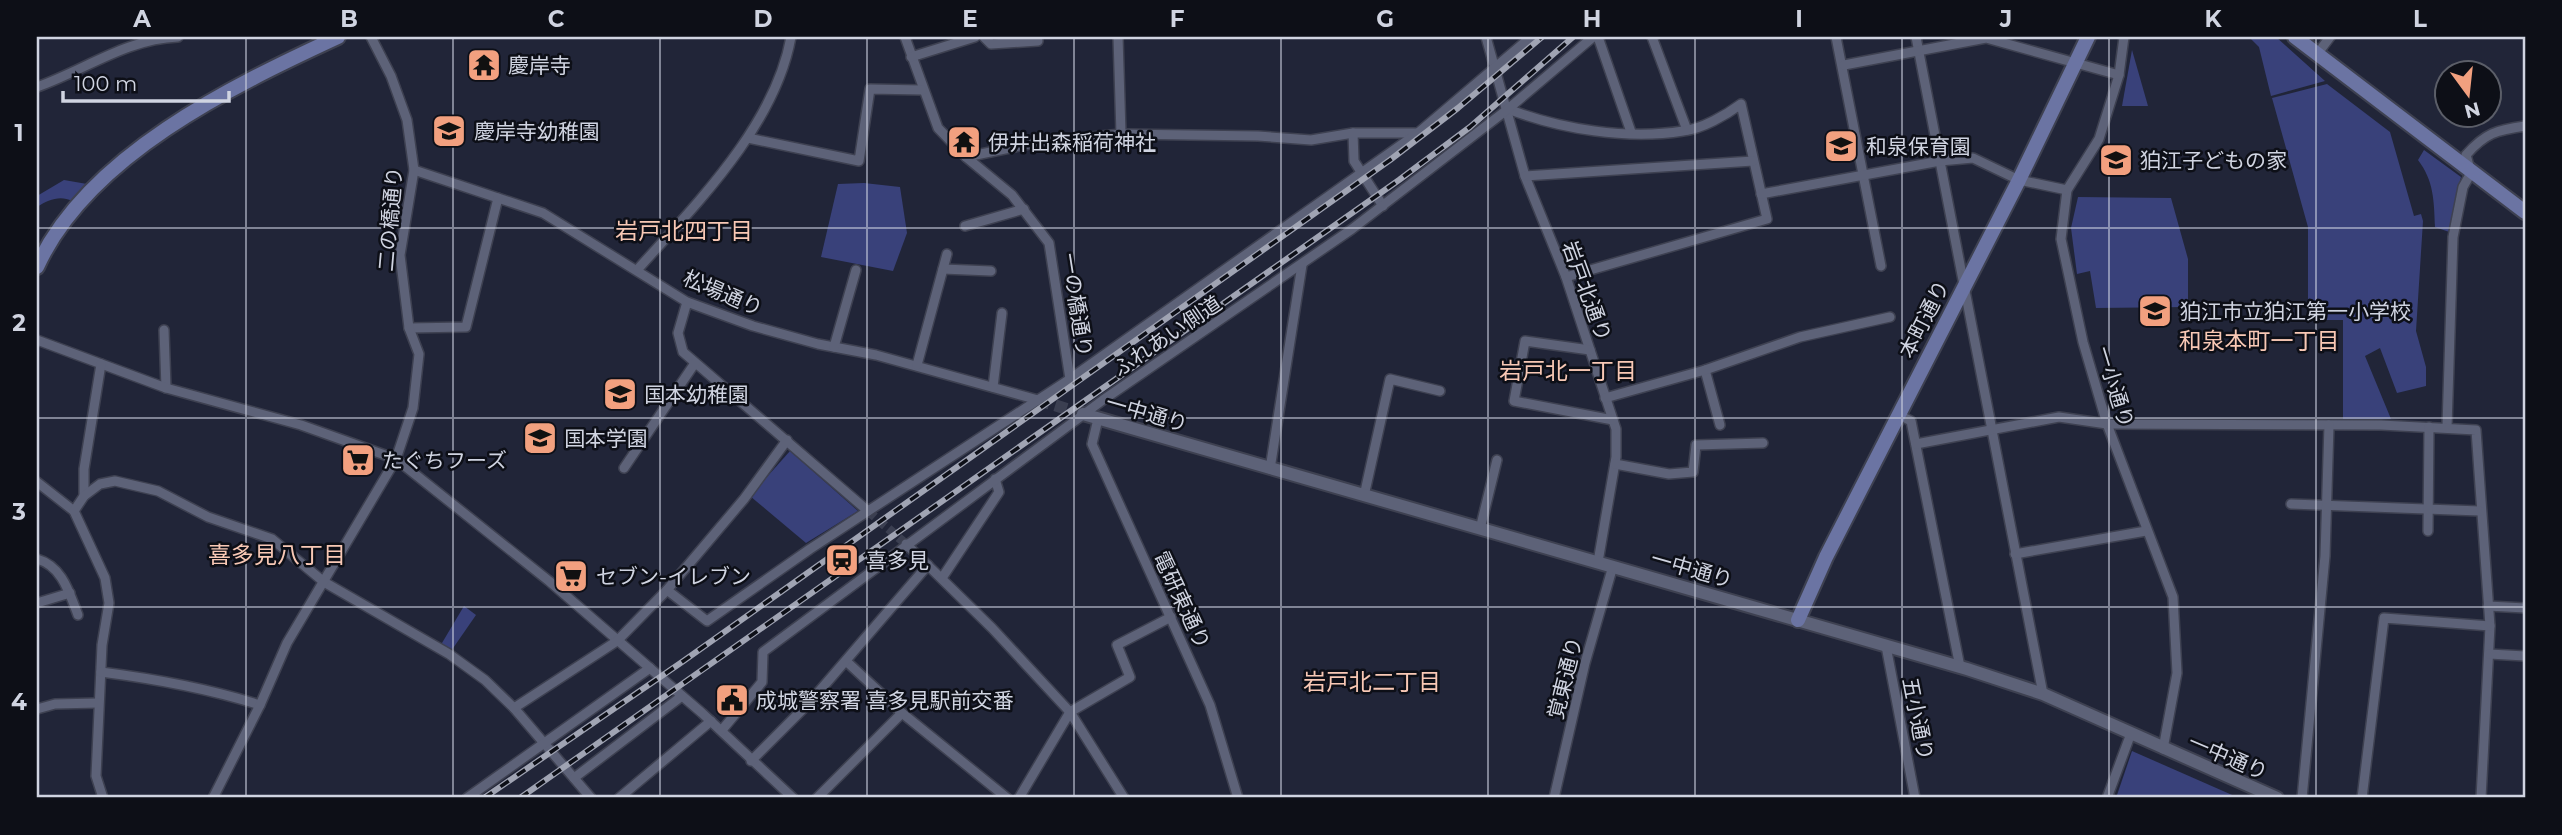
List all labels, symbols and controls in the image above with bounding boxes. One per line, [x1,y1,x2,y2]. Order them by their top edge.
text: A [132,5,151,33]
text: B [340,5,358,33]
text: C [548,5,565,33]
text: D [754,5,773,33]
text: E [962,5,978,33]
text: F [1170,5,1185,33]
text: G [1376,5,1394,33]
text: H [1583,5,1601,33]
text: I [1795,5,1803,33]
text: J [1999,5,2012,33]
text: K [2204,5,2222,33]
text: L [2413,5,2427,33]
temple icon: 慶岸寺 [465,46,503,84]
place label: 慶岸寺 [508,53,571,78]
scale bar [63,60,229,104]
north arrow [2432,60,2502,130]
text: 100 m [74,71,137,96]
text: N [2462,97,2483,123]
school or university icon: 慶岸寺幼稚園 [430,112,468,150]
text: 1 [14,119,24,147]
place label: 慶岸寺幼稚園 [474,119,600,144]
temple icon: 伊井出森稲荷神社 [945,123,983,161]
school or university icon: 和泉保育園 [1822,127,1860,165]
place label: 伊井出森稲荷神社 [988,130,1156,155]
place label: 和泉保育園 [1866,134,1971,159]
school or university icon: 狛江子どもの家 [2097,141,2135,179]
place label: 狛江子どもの家 [2140,148,2287,173]
street label: 二の橋通り [373,166,407,272]
district label: 岩戸北四丁目 [615,217,753,245]
street label: 岩戸北通り [1557,237,1617,345]
street label: 一の橋通り [1056,251,1098,359]
street label: 松場通り [679,265,767,321]
street label: 本町通り [1894,276,1954,362]
street label: ふれあい側道 [1108,290,1226,382]
school or university icon: 狛江市立狛江第一小学校 [2136,292,2174,330]
place label: 狛江市立狛江第一小学校 [2180,299,2411,324]
text: 2 [12,309,26,337]
district label: 和泉本町一丁目 [2179,327,2340,355]
street label: 一小通り [2091,343,2139,431]
district label: 岩戸北一丁目 [1499,357,1637,385]
school or university icon: 国本幼稚園 [601,375,639,413]
place label: 国本幼稚園 [644,382,749,407]
street label: 一中通り [1103,389,1191,437]
school or university icon: 国本学園 [521,419,559,457]
place label: 国本学園 [564,426,648,451]
supermarket icon: たぐちフーズ [339,441,377,479]
place label: たぐちフーズ [382,448,507,473]
text: 3 [11,498,26,526]
district label: 喜多見八丁目 [208,541,346,569]
station icon: 喜多見 [823,541,861,579]
street label: 一中通り [1648,545,1736,593]
street label: 電研東通り [1148,547,1216,653]
place label: 喜多見 [866,548,929,573]
supermarket icon: セブン-イレブン [552,557,590,595]
place label: セブン-イレブン [596,564,751,589]
street label: 覚東通り [1543,634,1587,722]
district label: 岩戸北二丁目 [1303,668,1441,696]
street label: 五小通り [1898,675,1938,763]
public building icon: 成城警察署 喜多見駅前交番 [713,681,751,719]
text: 4 [11,688,27,716]
place label: 成城警察署 喜多見駅前交番 [756,688,1014,713]
street label: 一中通り [2184,729,2272,785]

